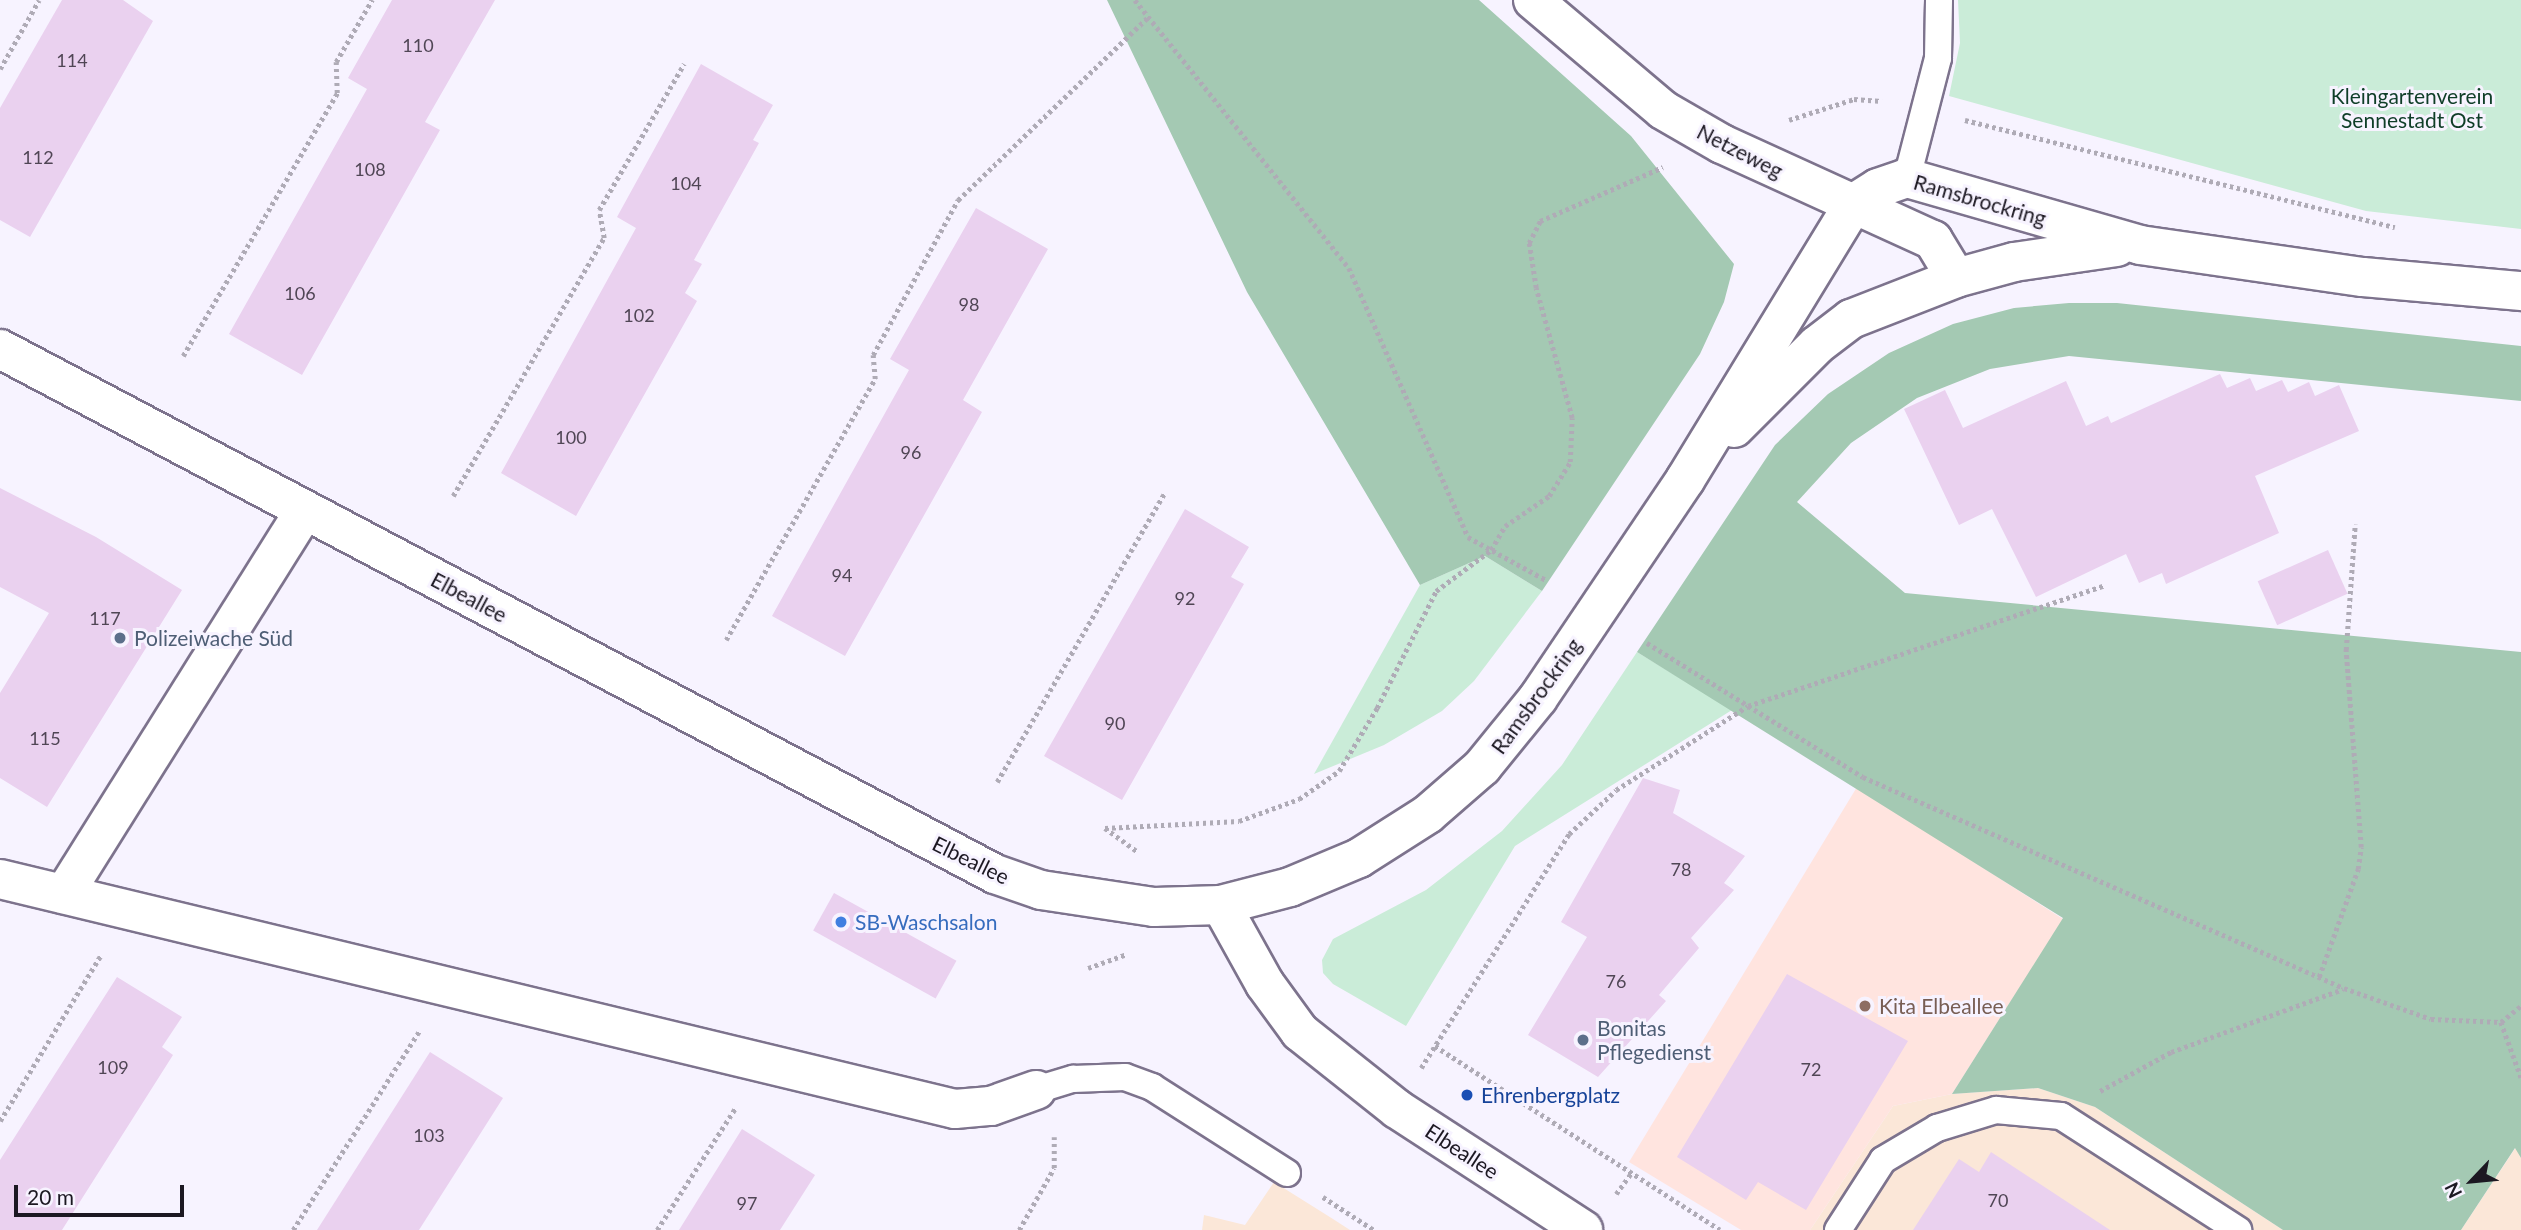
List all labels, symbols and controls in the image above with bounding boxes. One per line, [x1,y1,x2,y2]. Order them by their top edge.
house number: 110 [402,34,434,56]
house number: 114 [56,49,88,71]
park label: Kleingartenverein Sennestadt Ost [2331,83,2493,133]
street label: Netzeweg [1693,119,1787,183]
house number: 112 [22,146,54,168]
house number: 108 [354,158,386,180]
street label: Ramsbrockring [1911,169,2049,231]
house number: 104 [670,172,702,194]
house number: 106 [284,282,316,304]
house number: 98 [959,293,979,315]
house number: 102 [623,304,655,326]
house number: 100 [555,426,587,448]
house number: 96 [901,441,921,463]
house number: 94 [832,564,852,586]
street label: Elbeallee [427,567,511,627]
house number: 92 [1175,587,1195,609]
house number: 117 [89,607,121,629]
place label: Polizeiwache Süd [134,625,293,651]
marker: Polizeiwache Süd [112,630,128,646]
street label: Ramsbrockring [1486,633,1586,759]
house number: 90 [1105,712,1125,734]
house number: 115 [29,727,61,749]
street label: Elbeallee [928,831,1014,889]
house number: 78 [1671,858,1691,880]
place label: SB-Waschsalon [855,909,997,935]
marker: SB-Waschsalon [833,914,849,930]
house number: 76 [1606,970,1626,992]
place label: Kita Elbeallee [1879,993,2004,1019]
marker: Kita Elbeallee [1857,998,1873,1014]
place label: Bonitas Pflegedienst [1597,1015,1711,1065]
marker: Bonitas Pflegedienst [1575,1032,1591,1048]
house number: 109 [97,1056,129,1078]
house number: 72 [1801,1058,1821,1080]
place label: Ehrenbergplatz [1481,1082,1620,1108]
marker: Ehrenbergplatz [1459,1087,1475,1103]
street label: Elbeallee [1421,1118,1503,1184]
house number: 103 [413,1124,445,1146]
north arrow [2437,1146,2507,1216]
scale bar [18,1170,187,1214]
text: N [2439,1179,2466,1202]
text: 20 m [27,1184,74,1209]
house number: 70 [1988,1189,2008,1211]
house number: 97 [737,1192,757,1214]

